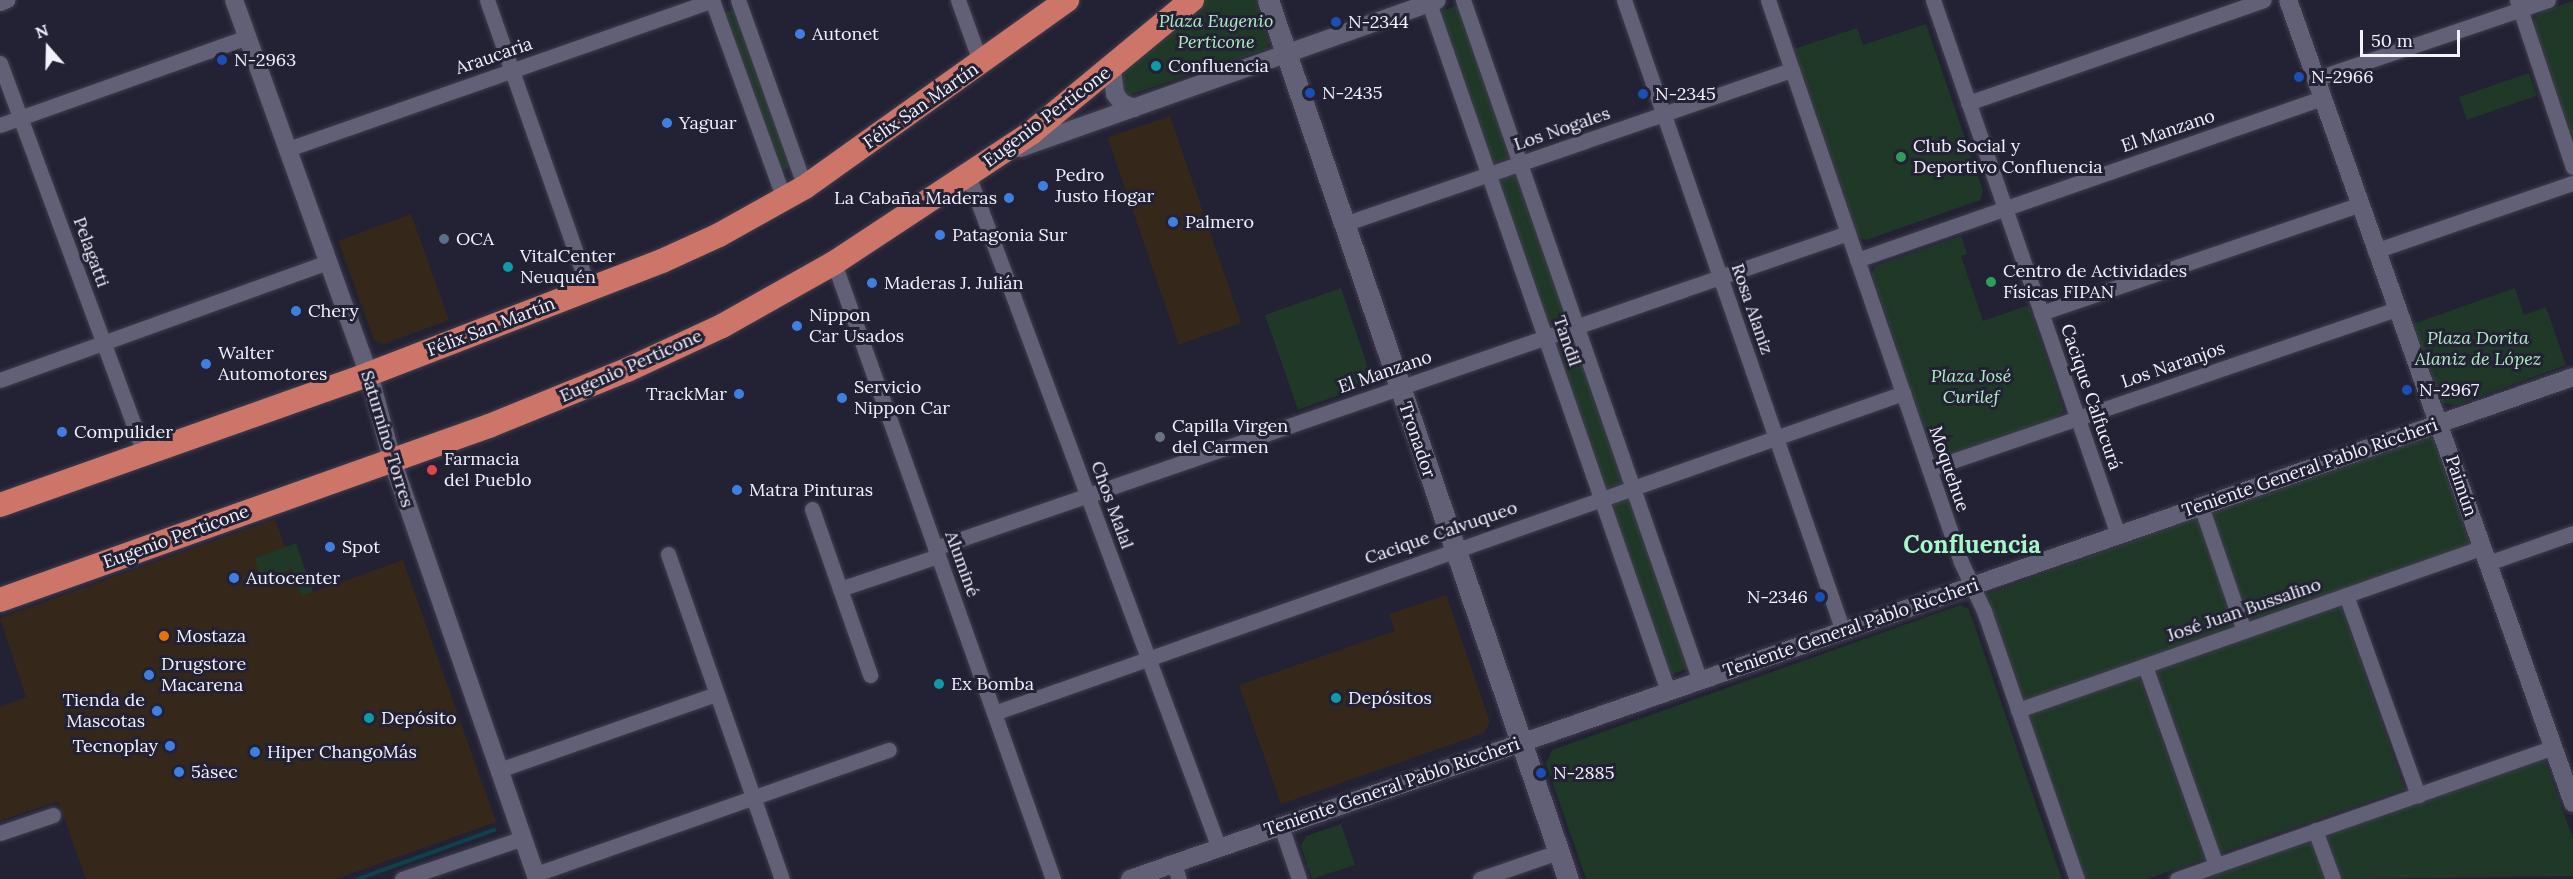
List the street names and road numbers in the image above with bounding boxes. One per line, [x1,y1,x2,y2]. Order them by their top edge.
street label: Araucaria [453,33,535,79]
street label: Félix San Martín [859,58,983,154]
street label: Eugenio Perticone [979,62,1115,172]
street label: Los Nogales [1511,102,1613,156]
street label: El Manzano [2118,105,2218,157]
street label: Pelagatti [68,214,114,290]
street label: Rosa Alaniz [1726,261,1778,357]
street label: Félix San Martín [424,293,558,361]
street label: Tandil [1548,313,1586,369]
street label: Cacique Calfucurá [2056,321,2126,473]
street label: Eugenio Perticone [556,325,706,407]
street label: Los Naranjos [2118,337,2228,393]
street label: El Manzano [1335,346,1435,398]
street label: Saturnino Torres [356,368,418,510]
street label: Tronador [1394,399,1440,481]
street label: Teniente General Pablo Riccheri [2180,414,2440,522]
street label: Moquehue [1924,423,1974,515]
street label: Paimún [2441,453,2481,519]
street label: Chos Malal [1086,458,1138,552]
street label: Cacique Calvuqueo [1362,497,1520,569]
street label: Eugenio Perticone [100,501,252,573]
street label: Aluminé [940,528,984,600]
street label: José Juan Bussalino [2164,573,2324,647]
street label: Teniente General Pablo Riccheri [1721,574,1981,682]
street label: Teniente General Pablo Riccheri [1262,733,1522,841]

